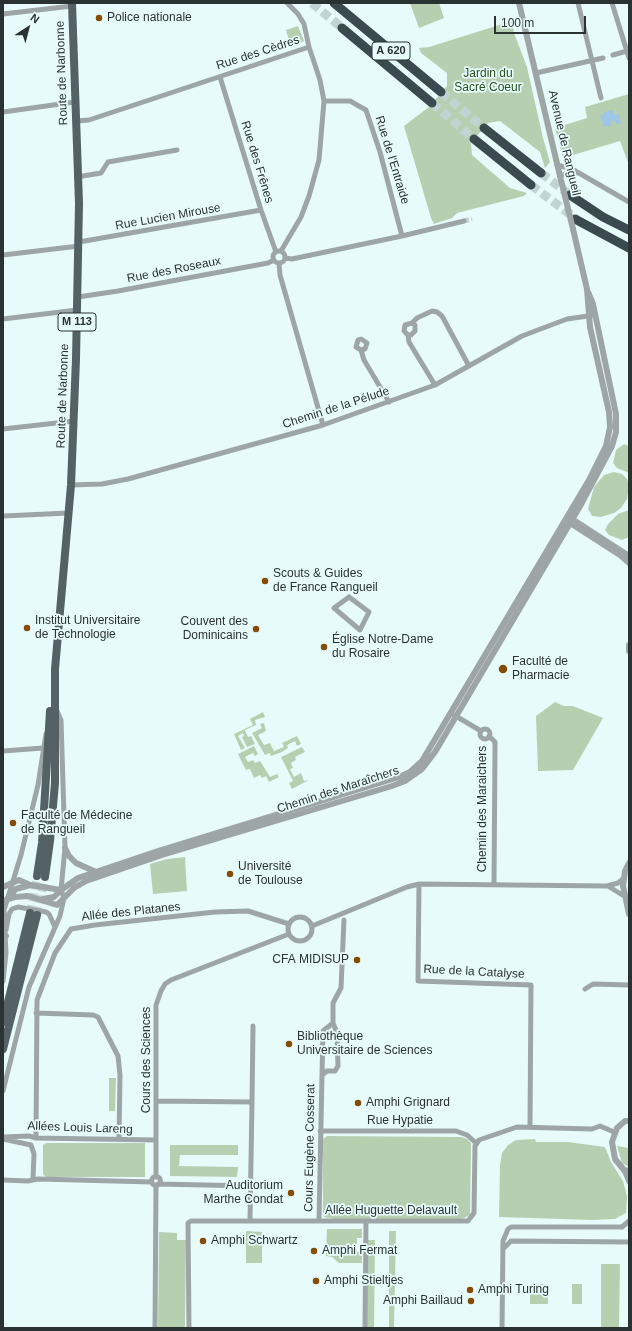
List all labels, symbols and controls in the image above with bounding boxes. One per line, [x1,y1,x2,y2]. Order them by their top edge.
north arrow [8,8,48,48]
scale bar [496,8,588,34]
text: N [28,11,42,25]
place label: Police nationale [107,11,192,25]
marker: Police nationale [94,13,104,23]
text: 100 m [501,16,534,30]
street label: Route de Narbonne [53,20,71,126]
street label: Rue des Cèdres [215,33,301,73]
road number: A 620 [372,42,410,60]
park label: Jardin du Sacré Coeur [454,67,522,95]
street label: Avenue de Rangueil [545,89,583,197]
street label: Rue de l'Entraide [372,114,412,206]
street label: Rue des Frênes [238,119,276,205]
street label: Rue Lucien Mirouse [114,201,222,233]
street label: Rue des Roseaux [126,254,222,286]
road number: M 113 [58,313,96,331]
street label: Route de Narbonne [54,343,72,449]
street label: Chemin de la Pélude [281,384,391,432]
place label: Scouts & Guides de France Rangueil [273,567,378,595]
marker: Scouts & Guides de France Rangueil [260,576,270,586]
place label: Institut Universitaire de Technologie [35,614,140,642]
place label: Couvent des Dominicains [181,615,248,643]
marker: Institut Universitaire de Technologie [22,623,32,633]
marker: Couvent des Dominicains [251,624,261,634]
place label: Église Notre-Dame du Rosaire [332,633,433,661]
marker: Église Notre-Dame du Rosaire [319,642,329,652]
place label: Faculté de Pharmacie [512,655,569,683]
marker: Faculté de Pharmacie [497,663,509,675]
street label: Chemin des Maraichers [476,746,490,872]
street label: Chemin des Maraîchers [275,763,401,817]
place label: Faculté de Médecine de Rangueil [21,809,132,837]
marker: Faculté de Médecine de Rangueil [8,818,18,828]
place label: Université de Toulouse [238,860,303,888]
marker: Université de Toulouse [225,869,235,879]
street label: Allée des Platanes [81,900,181,924]
place label: CFA MIDISUP [272,953,349,967]
marker: CFA MIDISUP [352,955,362,965]
street label: Rue de la Catalyse [423,962,525,982]
street label: Cours des Sciences [140,1007,154,1113]
place label: Bibliothèque Universitaire de Sciences [297,1030,432,1058]
marker: Bibliothèque Universitaire de Sciences [284,1039,294,1049]
street label: Cours Eugène Cosserat [302,1084,318,1212]
place label: Amphi Grignard [366,1096,450,1110]
marker: Amphi Grignard [353,1098,363,1108]
street label: Rue Hypatie [367,1114,433,1128]
street label: Allées Louis Lareng [27,1119,133,1137]
place label: Auditorium Marthe Condat [204,1179,283,1207]
marker: Auditorium Marthe Condat [286,1188,296,1198]
street label: Allée Huguette Delavault [325,1204,457,1218]
place label: Amphi Schwartz [211,1234,298,1248]
marker: Amphi Schwartz [198,1236,208,1246]
place label: Amphi Fermat [322,1244,397,1258]
marker: Amphi Fermat [309,1246,319,1256]
place label: Amphi Stieltjes [324,1274,403,1288]
marker: Amphi Stieltjes [311,1276,321,1286]
place label: Amphi Turing [478,1283,549,1297]
marker: Amphi Turing [465,1285,475,1295]
place label: Amphi Baillaud [383,1294,463,1308]
marker: Amphi Baillaud [466,1296,476,1306]

